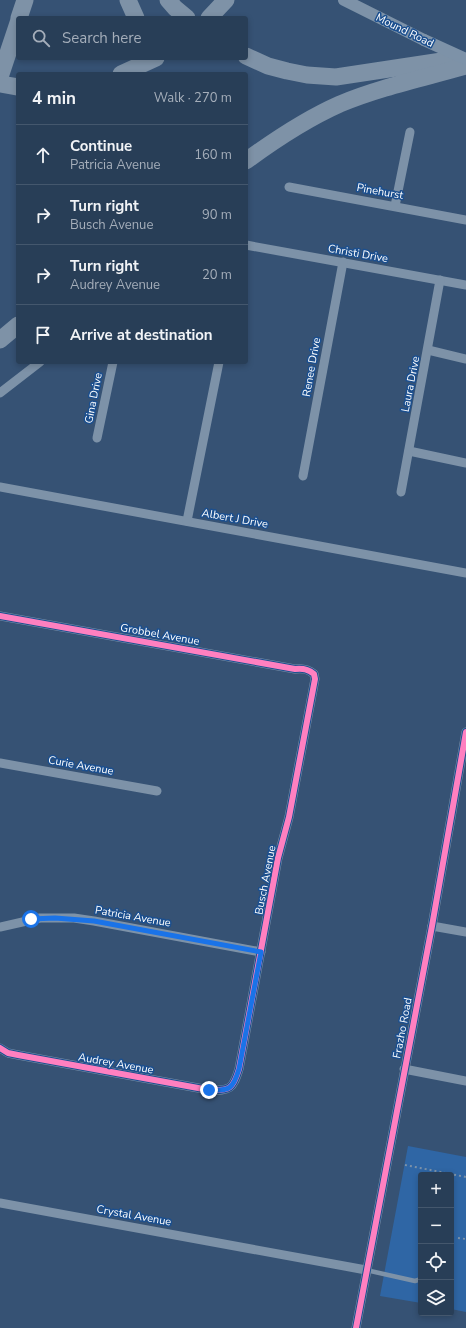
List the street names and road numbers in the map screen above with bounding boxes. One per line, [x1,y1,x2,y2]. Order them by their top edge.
street label: Mound Road [373,10,436,51]
street label: Pinehurst [355,180,405,203]
street label: Christi Drive [327,241,389,266]
street label: Renee Drive [299,336,324,398]
street label: Laura Drive [398,355,423,413]
street label: Gina Drive [81,371,106,425]
street label: Albert J Drive [201,505,269,532]
street label: Grobbel Avenue [119,620,201,649]
street label: Curie Avenue [47,752,115,779]
street label: Busch Avenue [251,844,280,916]
street label: Patricia Avenue [94,902,172,931]
street label: Frazho Road [389,996,416,1060]
street label: Audrey Avenue [77,1049,155,1078]
street label: Crystal Avenue [95,1202,173,1229]

